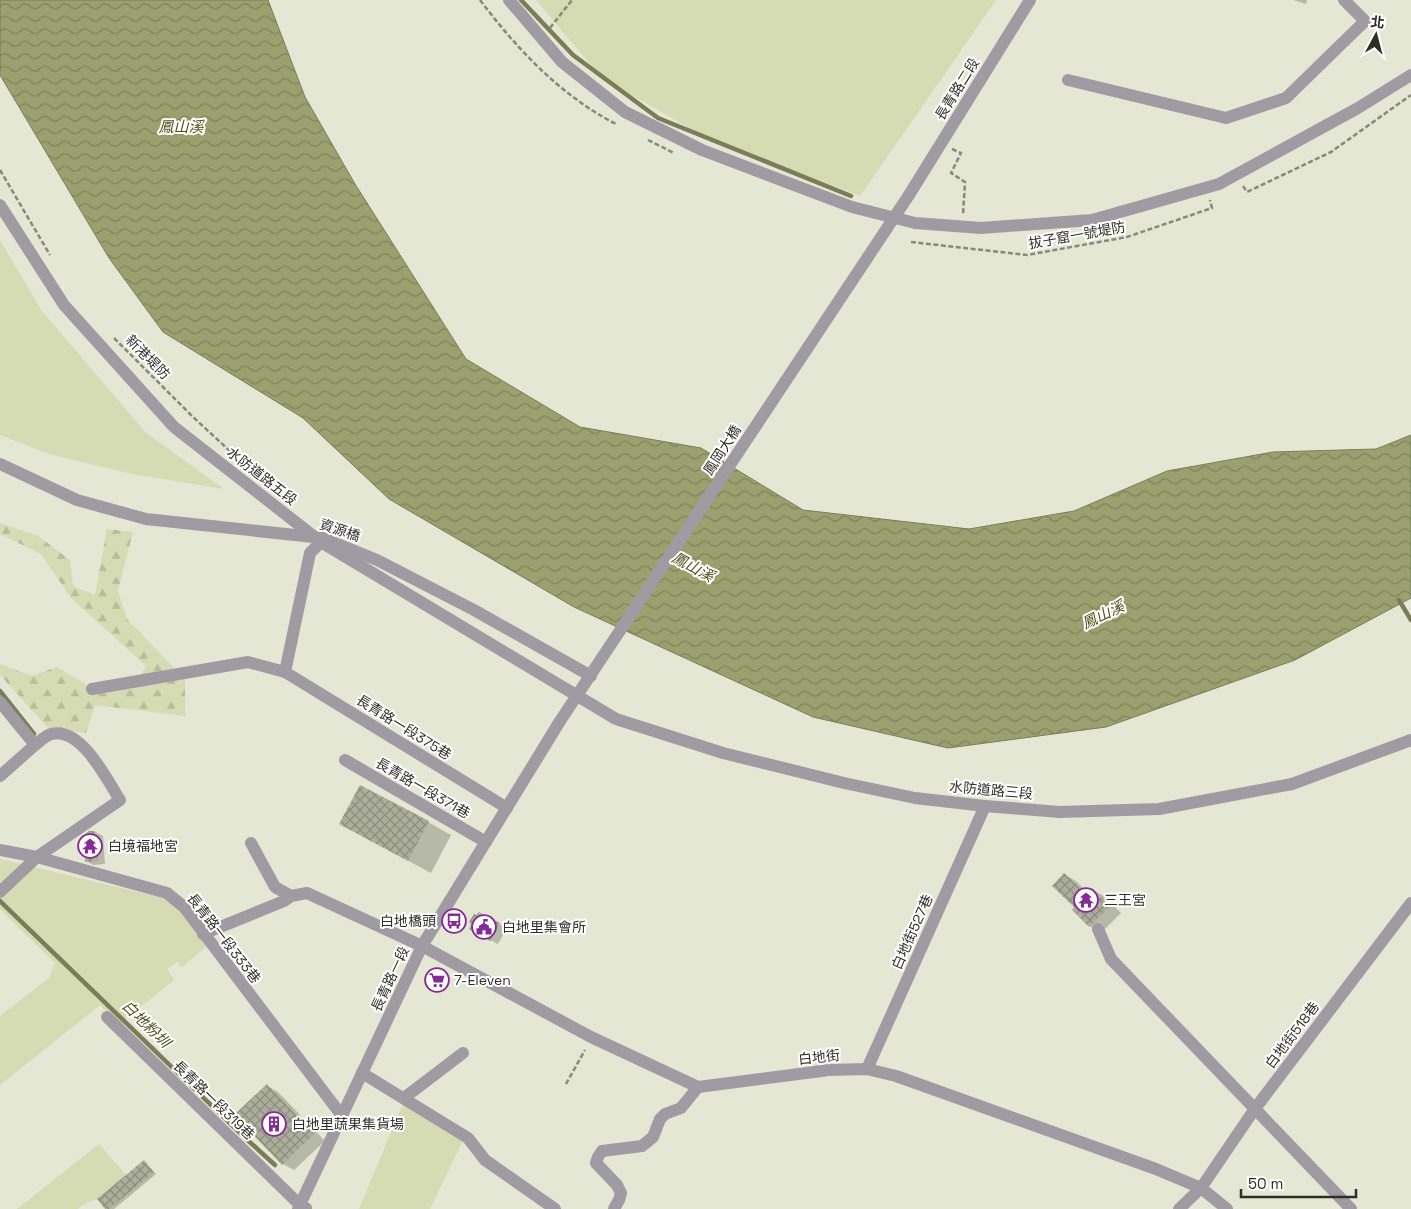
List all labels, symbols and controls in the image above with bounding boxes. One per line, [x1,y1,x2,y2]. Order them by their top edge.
north arrow [1351,10,1401,60]
text: 北 [1370,12,1386,32]
street label: 長青路二段 [931,55,983,123]
water label: 鳳山溪 [158,117,205,136]
street label: 拔子窟一號堤防 [1027,218,1127,252]
street label: 新港堤防 [122,331,174,383]
street label: 鳳岡大橋 [699,422,745,478]
street label: 水防道路五段 [223,443,301,509]
street label: 資源橋 [317,515,363,545]
water label: 鳳山溪 [669,548,719,586]
water label: 鳳山溪 [1078,595,1129,633]
street label: 長青路一段375巷 [353,691,455,763]
street label: 長青路一段371巷 [373,754,473,822]
street label: 水防道路三段 [948,777,1034,803]
temple icon: 白境福地宮 [77,833,103,859]
place label: 白境福地宮 [108,837,178,855]
temple icon: 三王宮 [1073,887,1099,913]
street label: 長青路一段333巷 [183,889,265,987]
place label: 三王宮 [1104,891,1146,909]
street label: 白地街527巷 [887,892,937,972]
bus stop icon: 白地橋頭 [441,908,467,934]
place label: 白地橋頭 [380,912,436,930]
public building icon: 白地里集會所 [471,914,497,940]
place label: 白地里集會所 [502,918,586,936]
street label: 長青路一段 [367,943,413,1015]
supermarket icon: 7-Eleven [424,967,450,993]
place label: 7-Eleven [454,971,511,989]
water label: 白地粉圳 [118,996,176,1053]
street label: 白地街518巷 [1261,998,1323,1072]
street label: 白地街 [797,1046,841,1068]
street label: 長青路一段319巷 [169,1056,259,1144]
building icon: 白地里蔬果集貨場 [261,1111,287,1137]
place label: 白地里蔬果集貨場 [292,1115,404,1133]
scale bar [1241,1166,1356,1198]
text: 50 m [1248,1174,1283,1193]

